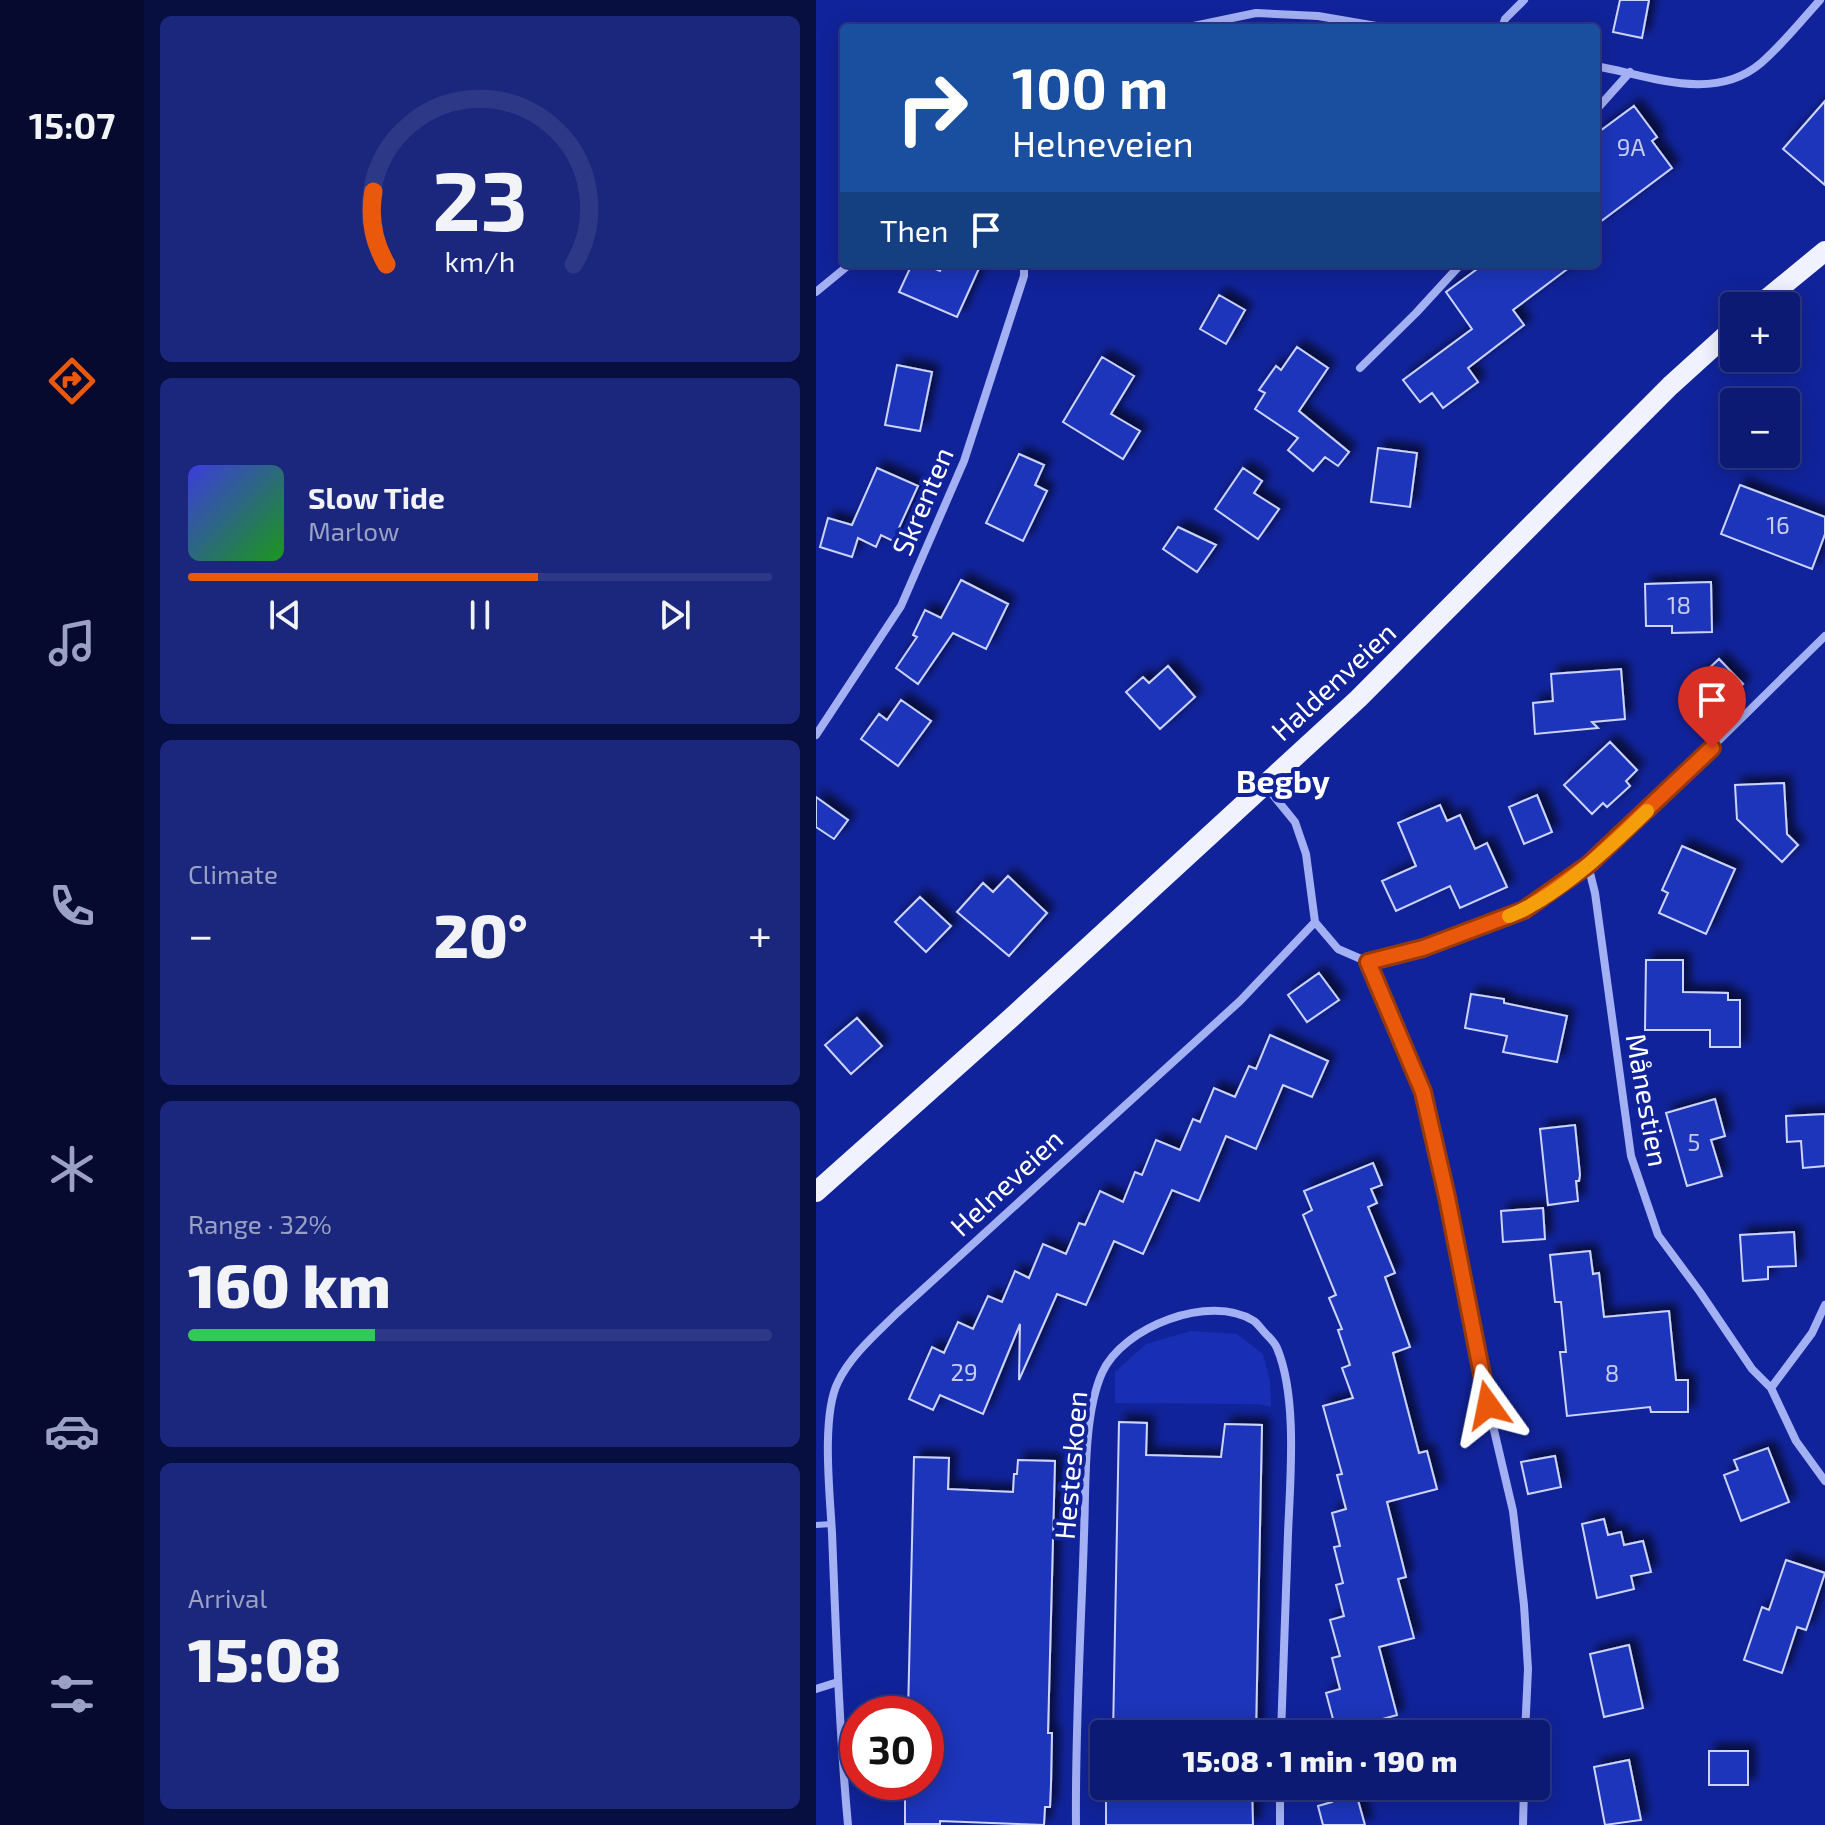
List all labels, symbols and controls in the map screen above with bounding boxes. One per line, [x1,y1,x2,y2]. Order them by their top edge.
text: 100 m [1012,53,1168,120]
icon: right [880,56,984,160]
text: 15:07 [29,103,115,146]
text: Helneveien [1012,121,1194,164]
house number: 9A [1617,132,1645,161]
text: 23 [432,147,528,247]
icon: arrive [964,208,1008,252]
text: Then [880,212,948,248]
text: km/h [445,243,515,278]
map controls [1720,292,1800,468]
button: + [1720,292,1800,372]
icon: directions [44,353,100,409]
button: − [1720,388,1800,468]
street label: Skrenten [884,442,960,560]
text: Slow Tide [308,479,445,515]
house number: 16 [1766,510,1790,539]
text: Marlow [308,515,399,546]
house number: 18 [1667,590,1691,619]
icon: previous [263,593,307,637]
icon: pause [458,593,502,637]
icon: next [653,593,697,637]
icon: music [44,615,100,671]
street label: Haldenveien [1264,615,1402,747]
pin [1678,666,1746,748]
icon: arrive [1690,678,1734,722]
district label: Begby [1236,761,1330,800]
text: Climate [188,858,278,889]
icon: phone [44,878,100,934]
text: 20° [434,898,528,970]
text: − [188,907,214,960]
text: + [748,907,772,960]
street label: Månestien [1620,1031,1676,1169]
street label: Helneveien [943,1121,1069,1243]
house number: 5 [1688,1127,1700,1156]
icon: climate [44,1141,100,1197]
text: Range · 32% [188,1208,332,1239]
text: 160 km [188,1248,391,1320]
house number: 29 [950,1357,978,1386]
house number: 8 [1605,1358,1619,1387]
position arrow [1446,1363,1530,1447]
street label: Hesteskoen [1047,1389,1093,1541]
icon: car [44,1403,100,1459]
text: Arrival [188,1582,267,1613]
text: 15:08 [188,1622,341,1694]
icon: filters [44,1666,100,1722]
speed limit sign: 30 [840,1696,944,1800]
text: 15:08 · 1 min · 190 m [1182,1742,1458,1778]

